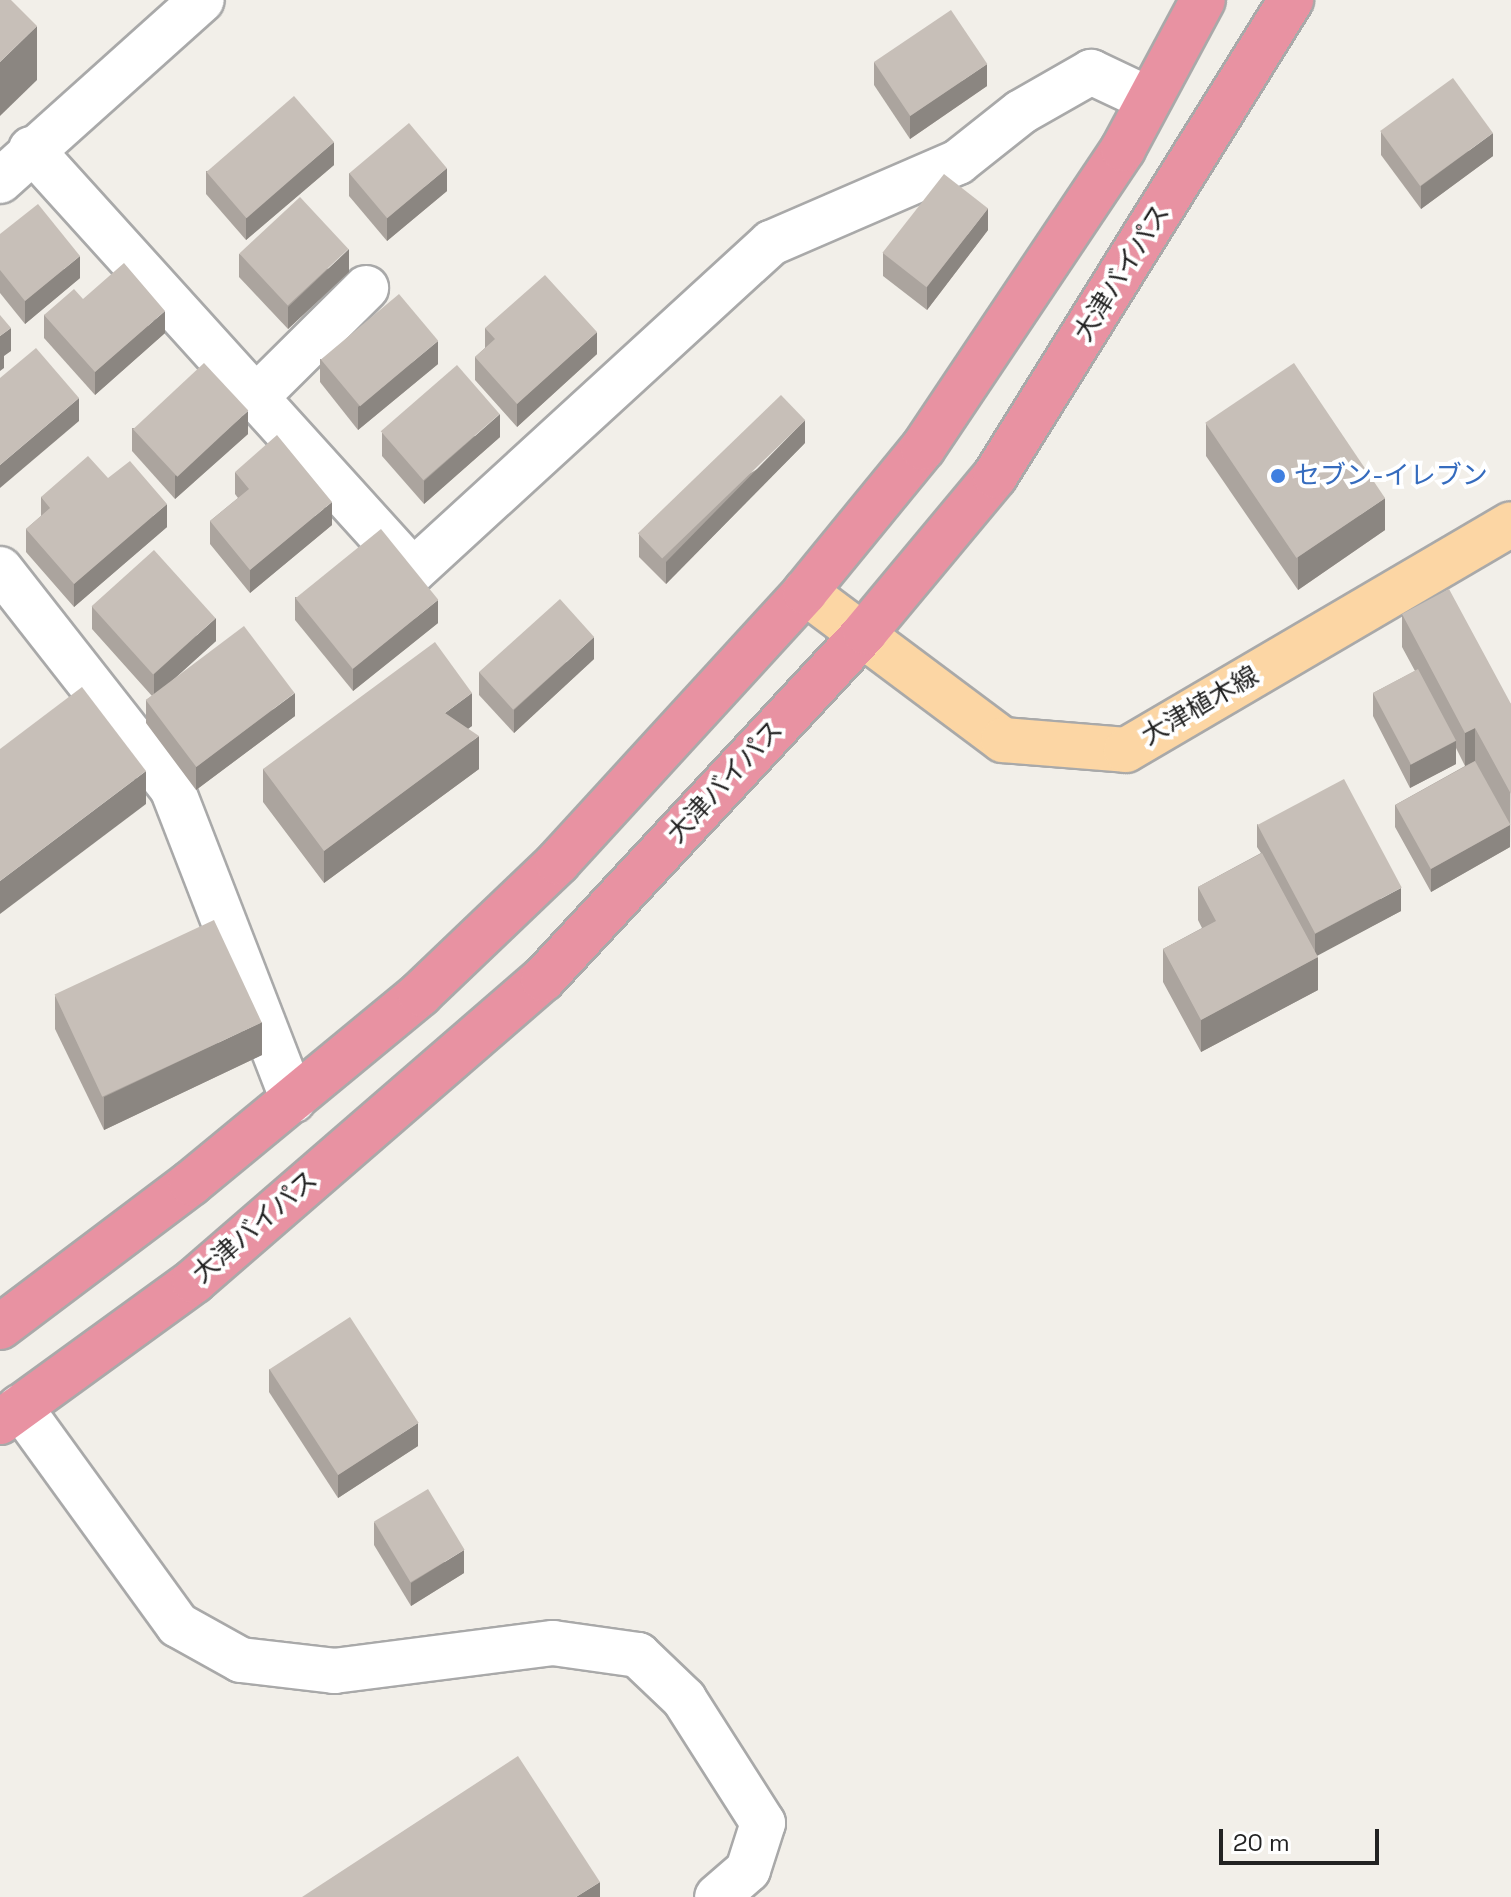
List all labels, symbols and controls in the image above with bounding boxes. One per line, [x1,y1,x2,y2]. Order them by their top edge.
street label: 大津バイパス [1067,199,1177,347]
place label: セブン-イレブン [1294,460,1488,492]
marker: セブン-イレブン [1269,467,1287,485]
street label: 大津植木線 [1136,660,1264,752]
street label: 大津バイパス [660,714,790,850]
street label: 大津バイパス [186,1164,324,1290]
scale bar [1223,1813,1383,1863]
text: 20 m [1233,1827,1290,1858]

